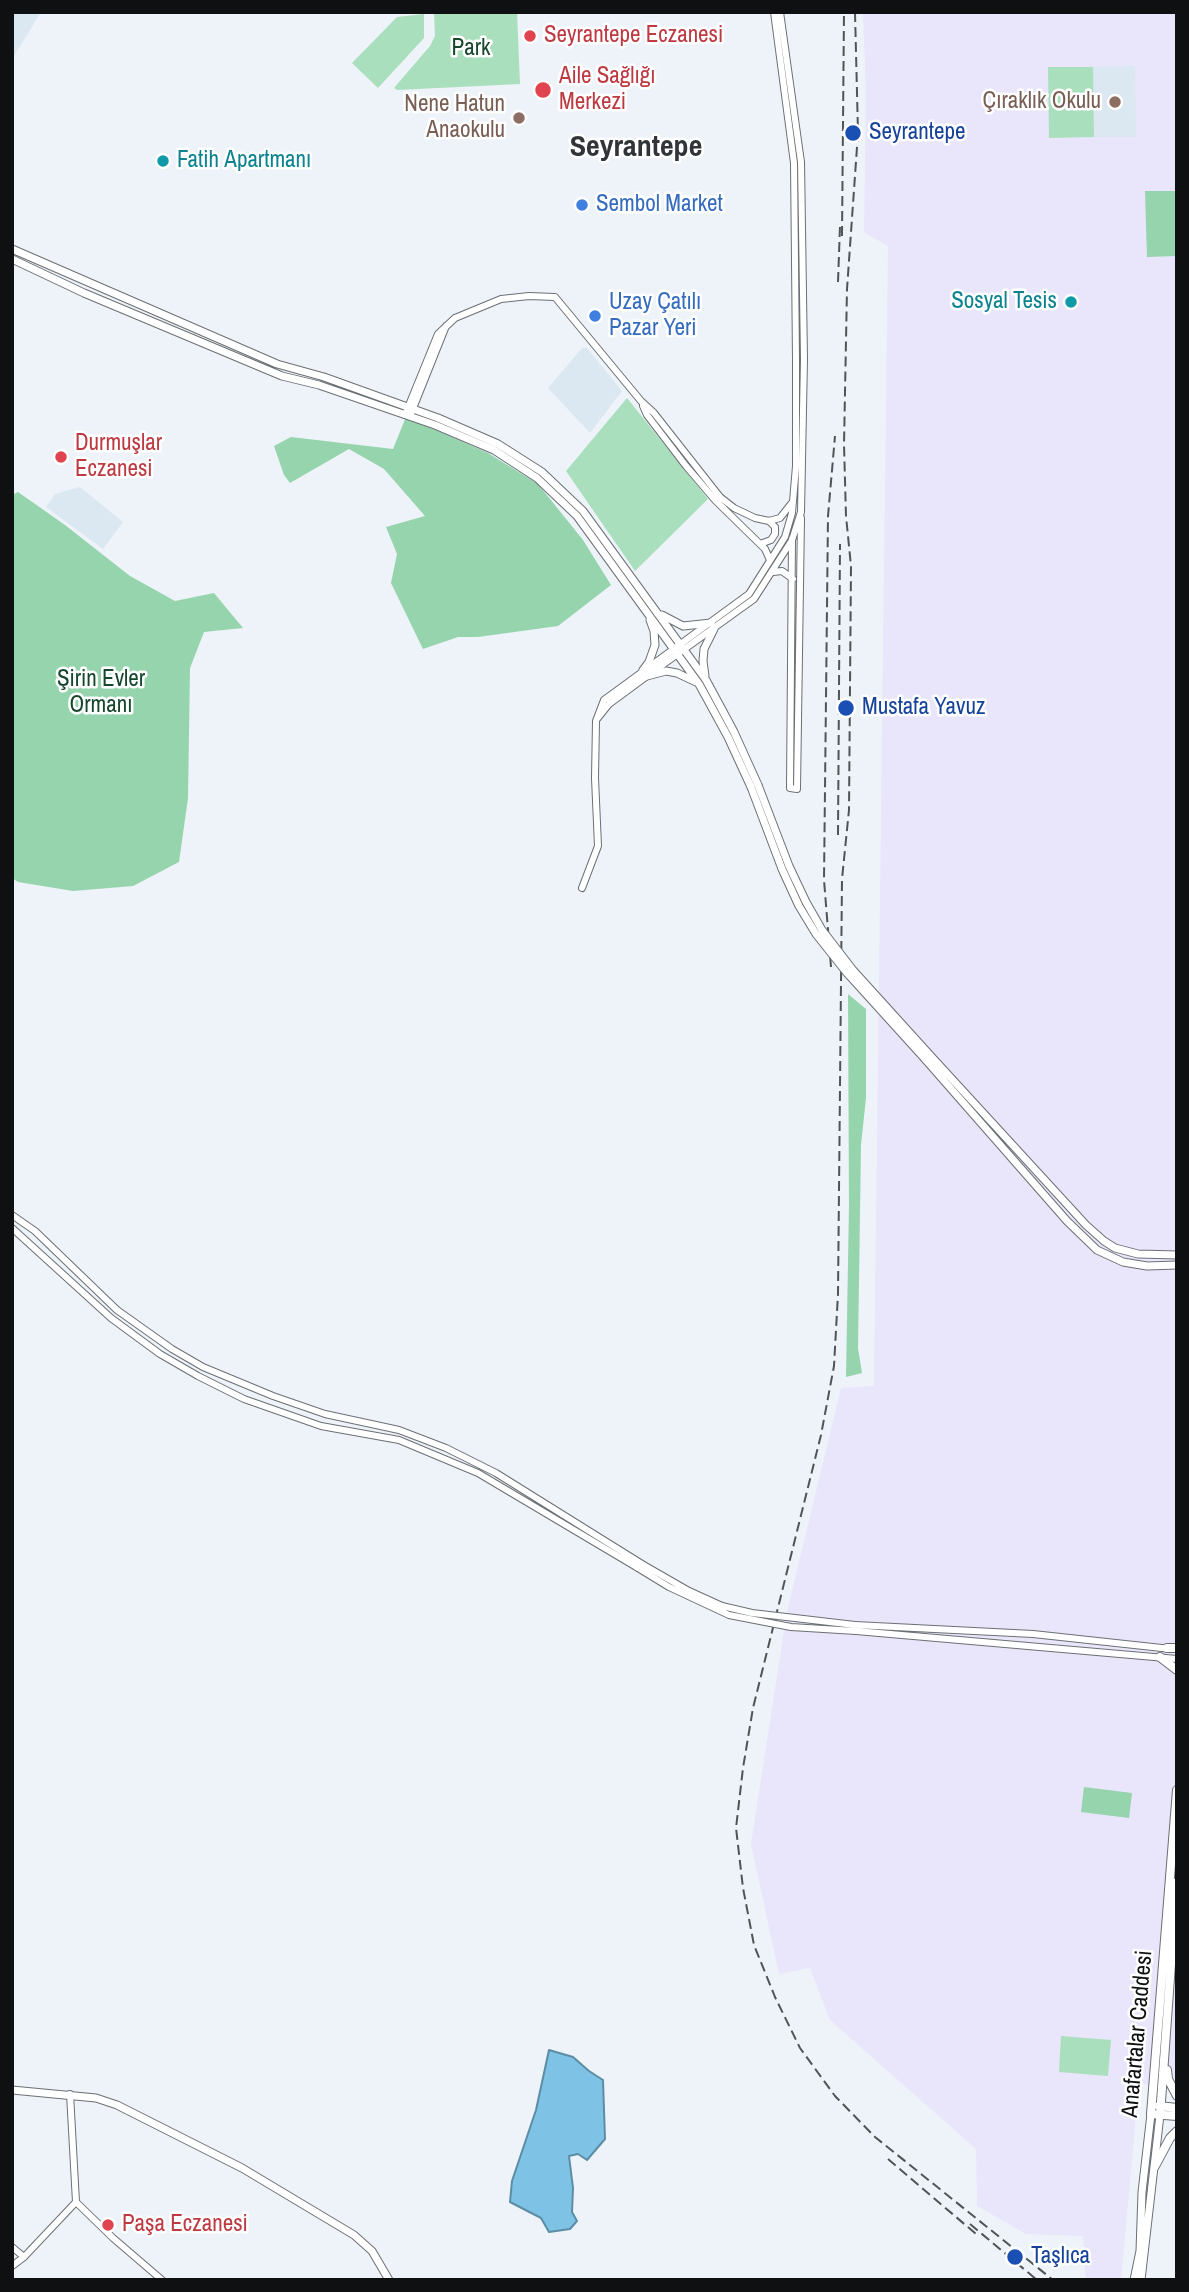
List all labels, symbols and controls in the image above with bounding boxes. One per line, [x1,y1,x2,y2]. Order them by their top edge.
place label: Seyrantepe Eczanesi [544,22,723,50]
marker: Seyrantepe Eczanesi [522,28,538,44]
park label: Park [452,35,490,63]
place label: Aile Sağlığı Merkezi [559,63,655,117]
marker: Aile Sağlığı Merkezi [533,80,553,100]
place label: Çıraklık Okulu [983,88,1101,116]
place label: Nene Hatun Anaokulu [404,91,505,145]
marker: Çıraklık Okulu [1107,94,1123,110]
marker: Nene Hatun Anaokulu [511,110,527,126]
place label: Seyrantepe [869,119,965,147]
marker: Seyrantepe [843,123,863,143]
district label: Seyrantepe [570,130,702,166]
place label: Fatih Apartmanı [177,147,311,175]
marker: Fatih Apartmanı [155,153,171,169]
place label: Sembol Market [596,191,723,219]
marker: Sembol Market [574,197,590,213]
place label: Sosyal Tesis [951,288,1057,316]
place label: Uzay Çatılı Pazar Yeri [609,289,701,343]
marker: Sosyal Tesis [1063,294,1079,310]
marker: Uzay Çatılı Pazar Yeri [587,308,603,324]
place label: Durmuşlar Eczanesi [75,430,162,484]
marker: Durmuşlar Eczanesi [53,449,69,465]
park label: Şirin Evler Ormanı [57,666,145,720]
place label: Mustafa Yavuz [862,694,985,722]
marker: Mustafa Yavuz [836,698,856,718]
street label: Anafartalar Caddesi [1117,1949,1159,2119]
place label: Paşa Eczanesi [122,2211,248,2239]
marker: Paşa Eczanesi [100,2217,116,2233]
place label: Taşlıca [1031,2243,1090,2271]
marker: Taşlıca [1005,2247,1025,2267]

